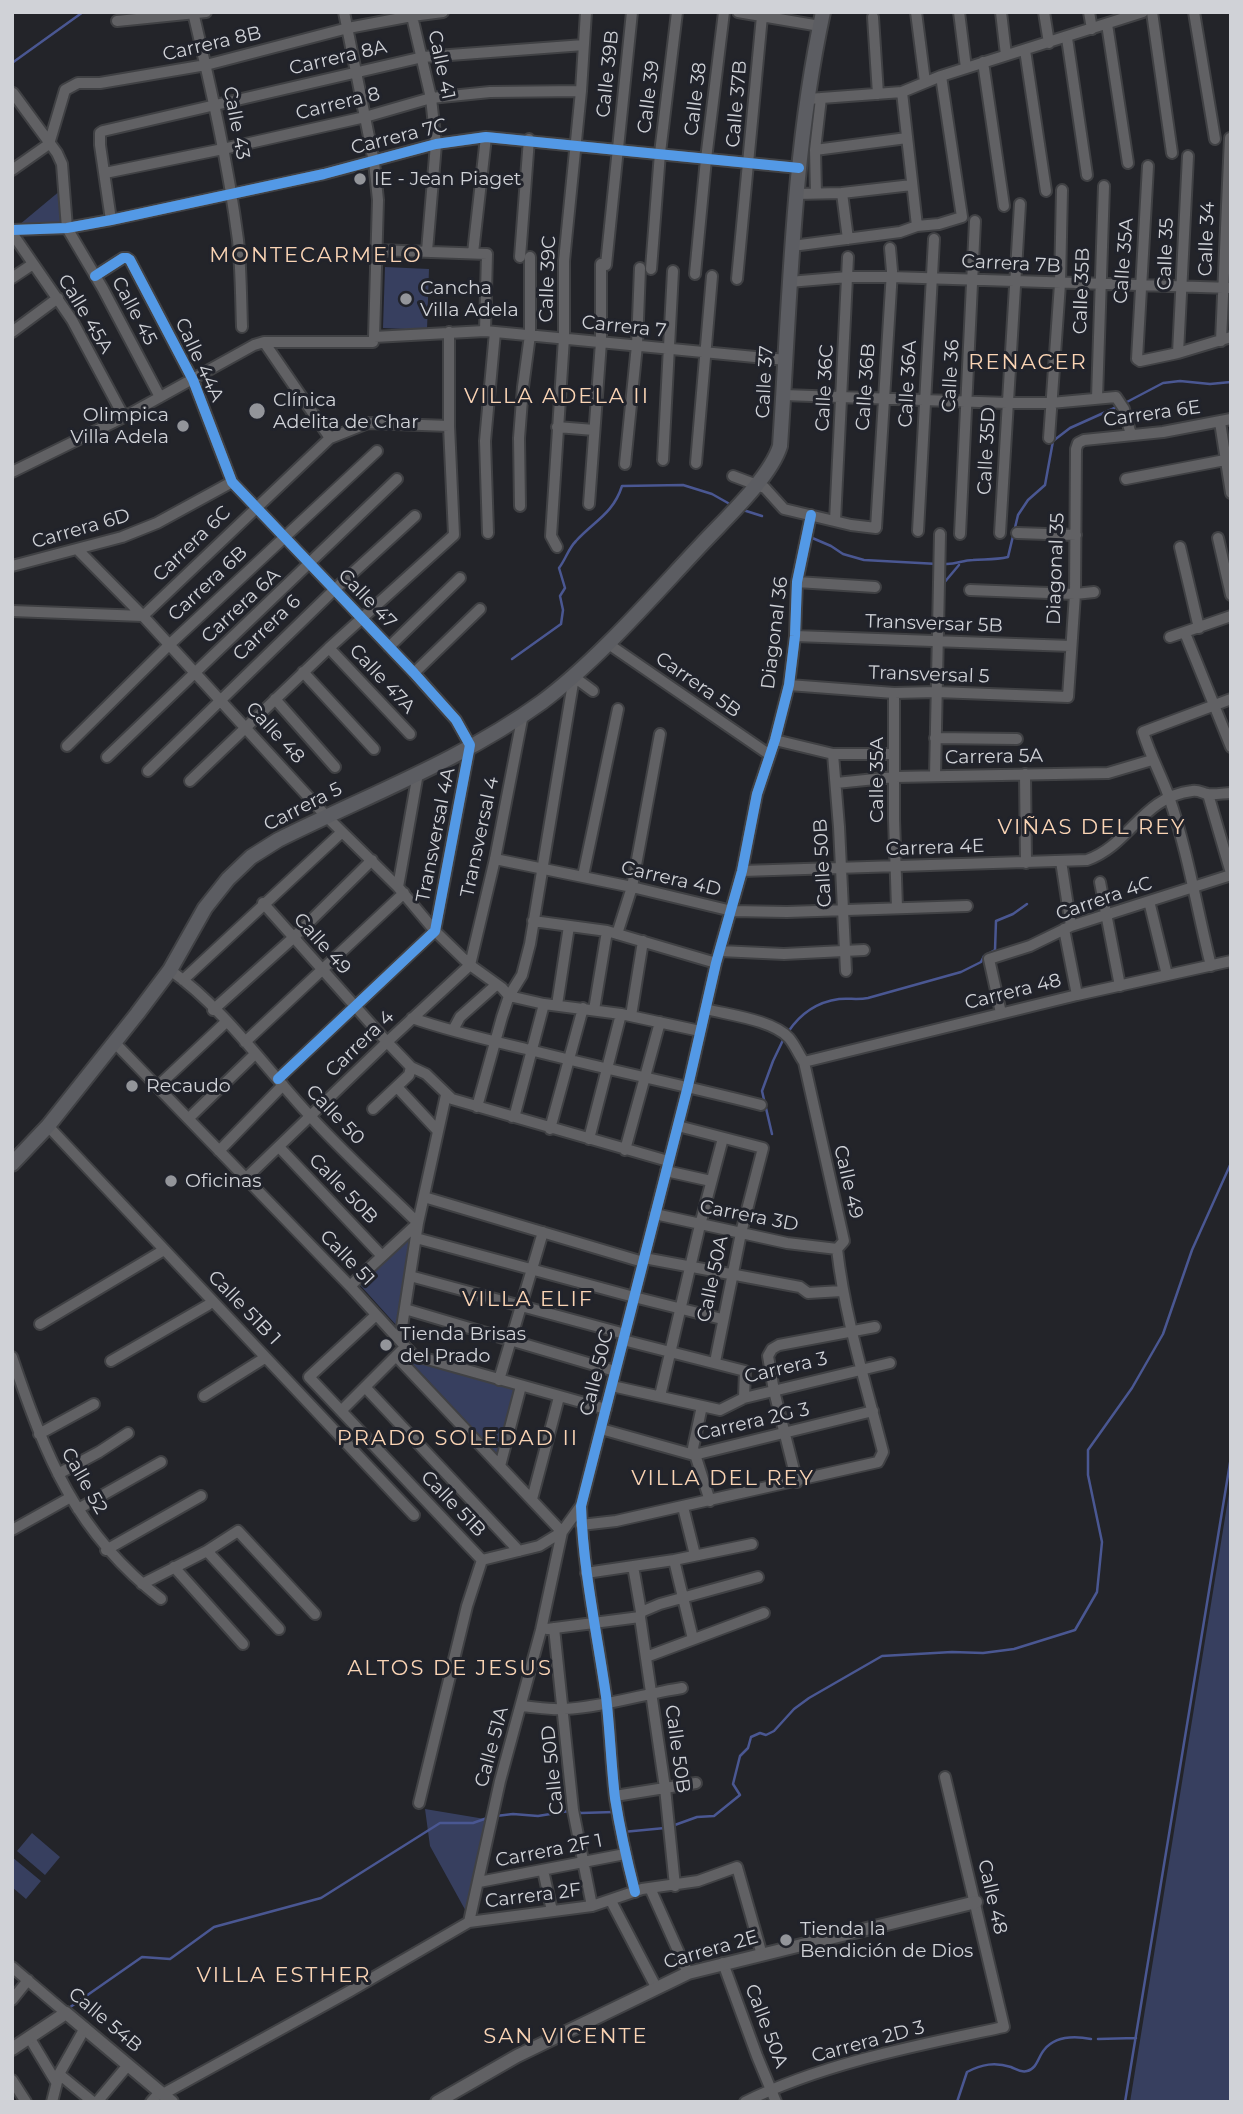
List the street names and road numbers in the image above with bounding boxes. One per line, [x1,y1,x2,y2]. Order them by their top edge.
street label: Carrera 8B [161,22,263,66]
street label: Calle 41 [423,28,459,102]
street label: Calle 39B [592,29,624,119]
street label: Carrera 8A [287,36,389,80]
street label: Calle 39 [633,59,665,135]
street label: Calle 37B [722,60,752,148]
street label: Calle 38 [680,61,712,137]
street label: Carrera 8 [294,83,382,125]
street label: Calle 43 [218,84,254,162]
street label: Carrera 7C [349,114,449,160]
street label: Calle 34 [1194,201,1220,277]
street label: Calle 35A [1110,217,1138,305]
street label: Calle 35 [1153,217,1179,291]
street label: Calle 39C [535,235,561,323]
street label: Calle 35B [1069,247,1095,335]
street label: Carrera 7B [961,250,1061,278]
street label: Calle 45A [53,270,117,358]
street label: Calle 45 [106,273,162,349]
street label: Carrera 7 [580,311,668,343]
street label: Calle 44A [170,314,228,406]
street label: Calle 36 [938,339,964,413]
street label: Calle 36A [894,340,922,428]
street label: Calle 36B [852,342,880,432]
street label: Calle 36C [811,344,839,432]
street label: Calle 37 [752,345,778,419]
street label: Carrera 6E [1102,396,1202,432]
street label: Calle 35D [973,406,1001,496]
street label: Carrera 6C [148,501,236,587]
street label: Carrera 6D [29,504,133,554]
street label: Diagonal 35 [1043,512,1069,626]
street label: Carrera 6B [164,542,252,626]
street label: Carrera 6A [197,564,285,648]
street label: Calle 47 [333,564,401,634]
street label: Diagonal 36 [757,575,793,691]
street label: Carrera 6 [228,590,306,666]
street label: Transversar 5B [865,610,1003,638]
street label: Calle 47A [344,640,420,718]
street label: Carrera 5B [651,647,745,723]
street label: Transversal 5 [868,661,990,689]
street label: Calle 48 [241,697,309,769]
street label: Calle 35A [866,737,888,823]
street label: Carrera 5A [945,745,1043,769]
street label: Transversal 4A [412,766,460,904]
street label: Transversal 4 [456,775,504,899]
street label: Carrera 5 [260,778,346,836]
street label: Calle 50B [809,818,837,908]
street label: Carrera 4E [885,835,985,861]
street label: Carrera 4D [619,856,723,902]
street label: Carrera 4C [1053,872,1155,926]
street label: Calle 49 [288,908,356,980]
street label: Carrera 48 [962,969,1064,1015]
street label: Carrera 4 [321,1006,399,1082]
street label: Calle 50 [301,1080,369,1150]
street label: Calle 49 [828,1143,868,1221]
street label: Calle 50B [304,1149,382,1229]
street label: Carrera 3D [698,1195,800,1237]
street label: Calle 51 [315,1225,379,1291]
street label: Calle 50A [693,1234,733,1324]
street label: Calle 51B 1 [203,1266,285,1350]
street label: Calle 50C [575,1328,619,1418]
street label: Carrera 3 [742,1347,830,1389]
street label: Carrera 2G 3 [694,1398,812,1446]
street label: Calle 52 [56,1444,112,1518]
street label: Calle 51B [416,1466,490,1542]
street label: Calle 50B [660,1703,694,1795]
street label: Calle 51A [470,1704,514,1790]
street label: Calle 50D [537,1724,569,1816]
street label: Carrera 2F 1 [494,1829,604,1873]
street label: Calle 48 [972,1857,1012,1937]
street label: Carrera 2F [484,1879,582,1913]
street label: Carrera 2E [661,1926,761,1974]
street label: Calle 50A [740,1981,792,2071]
street label: Calle 54B [64,1983,146,2057]
street label: Carrera 2D 3 [809,2016,927,2068]

